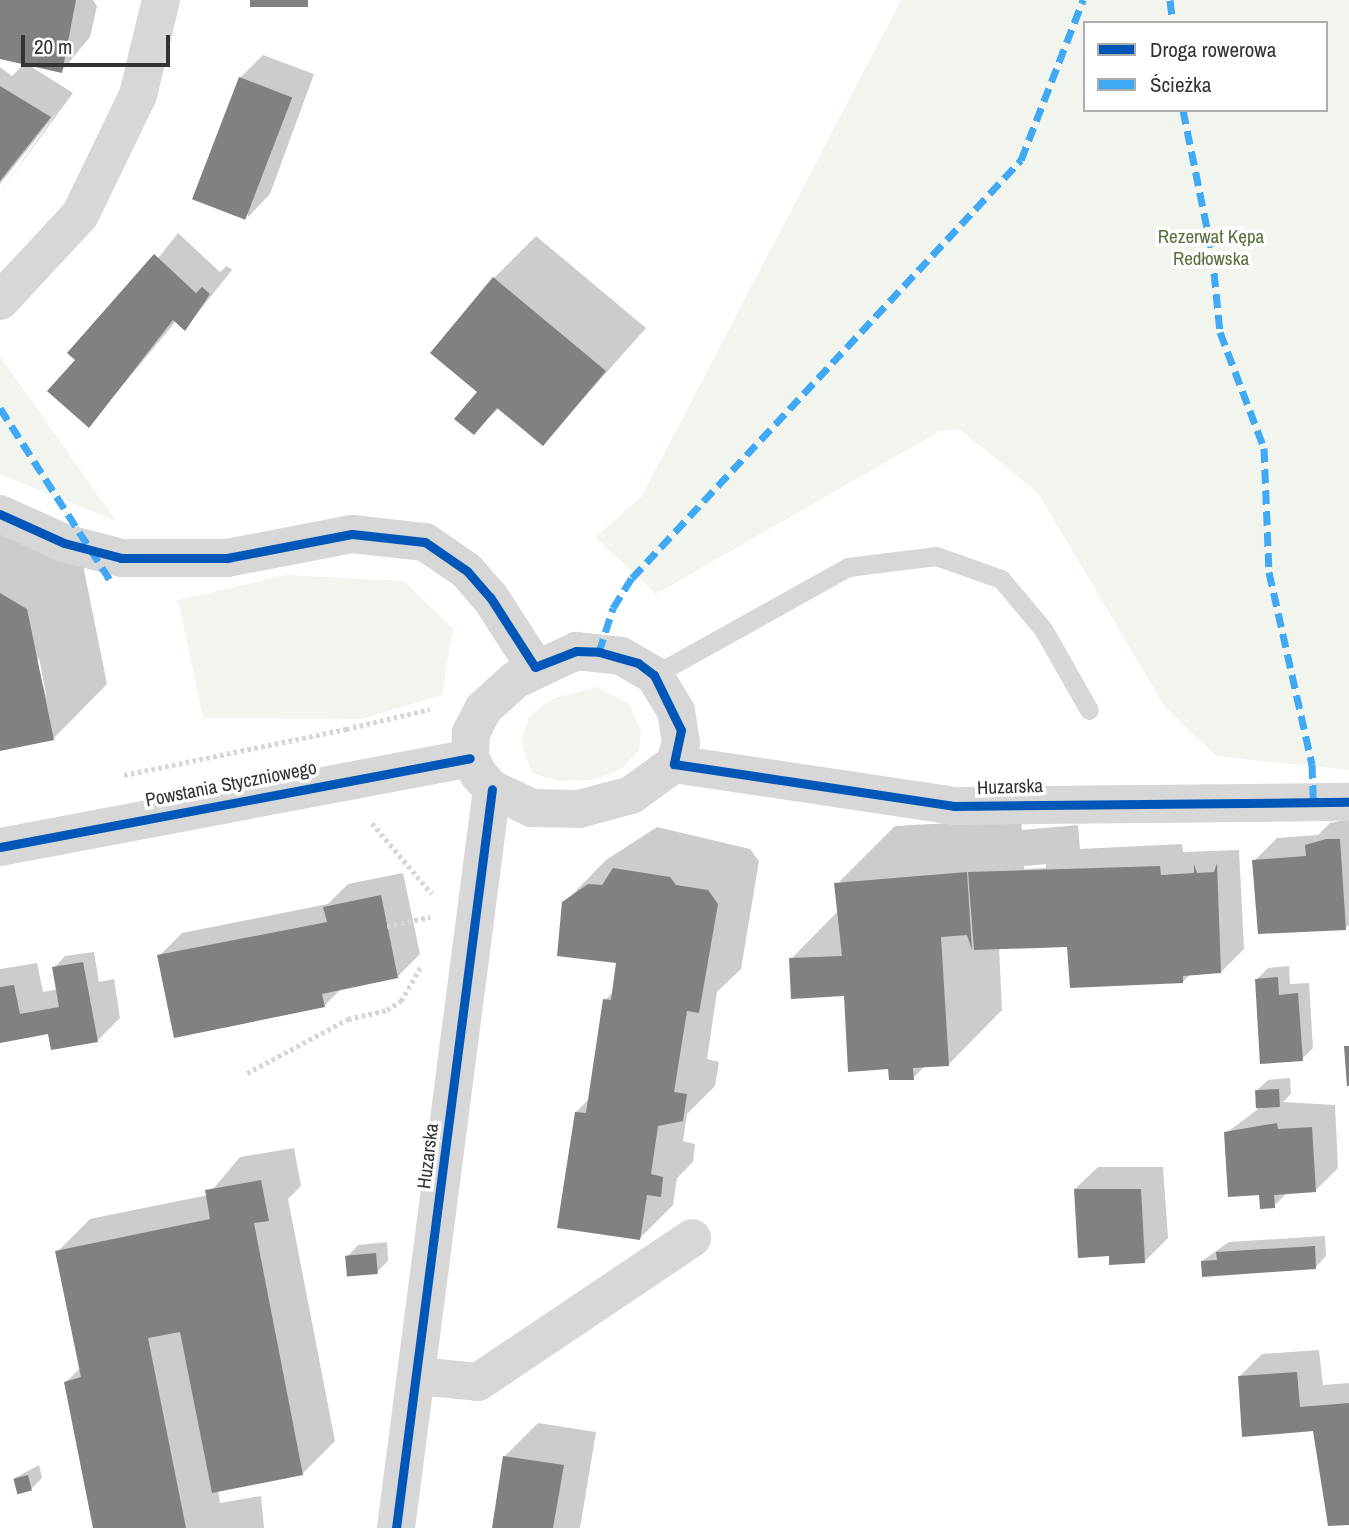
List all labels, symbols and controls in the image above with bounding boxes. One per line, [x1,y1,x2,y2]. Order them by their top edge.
scale bar [24,21,173,65]
legend [1083,21,1328,112]
text: 20 m [34,32,72,61]
text: Droga rowerowa [1150,35,1276,64]
text: Ścieżka [1150,70,1211,99]
park label: Rezerwat Kępa Redłowska [1158,226,1264,270]
street label: Powstania Styczniowego [143,756,319,812]
street label: Huzarska [977,774,1043,800]
street label: Huzarska [413,1122,443,1190]

